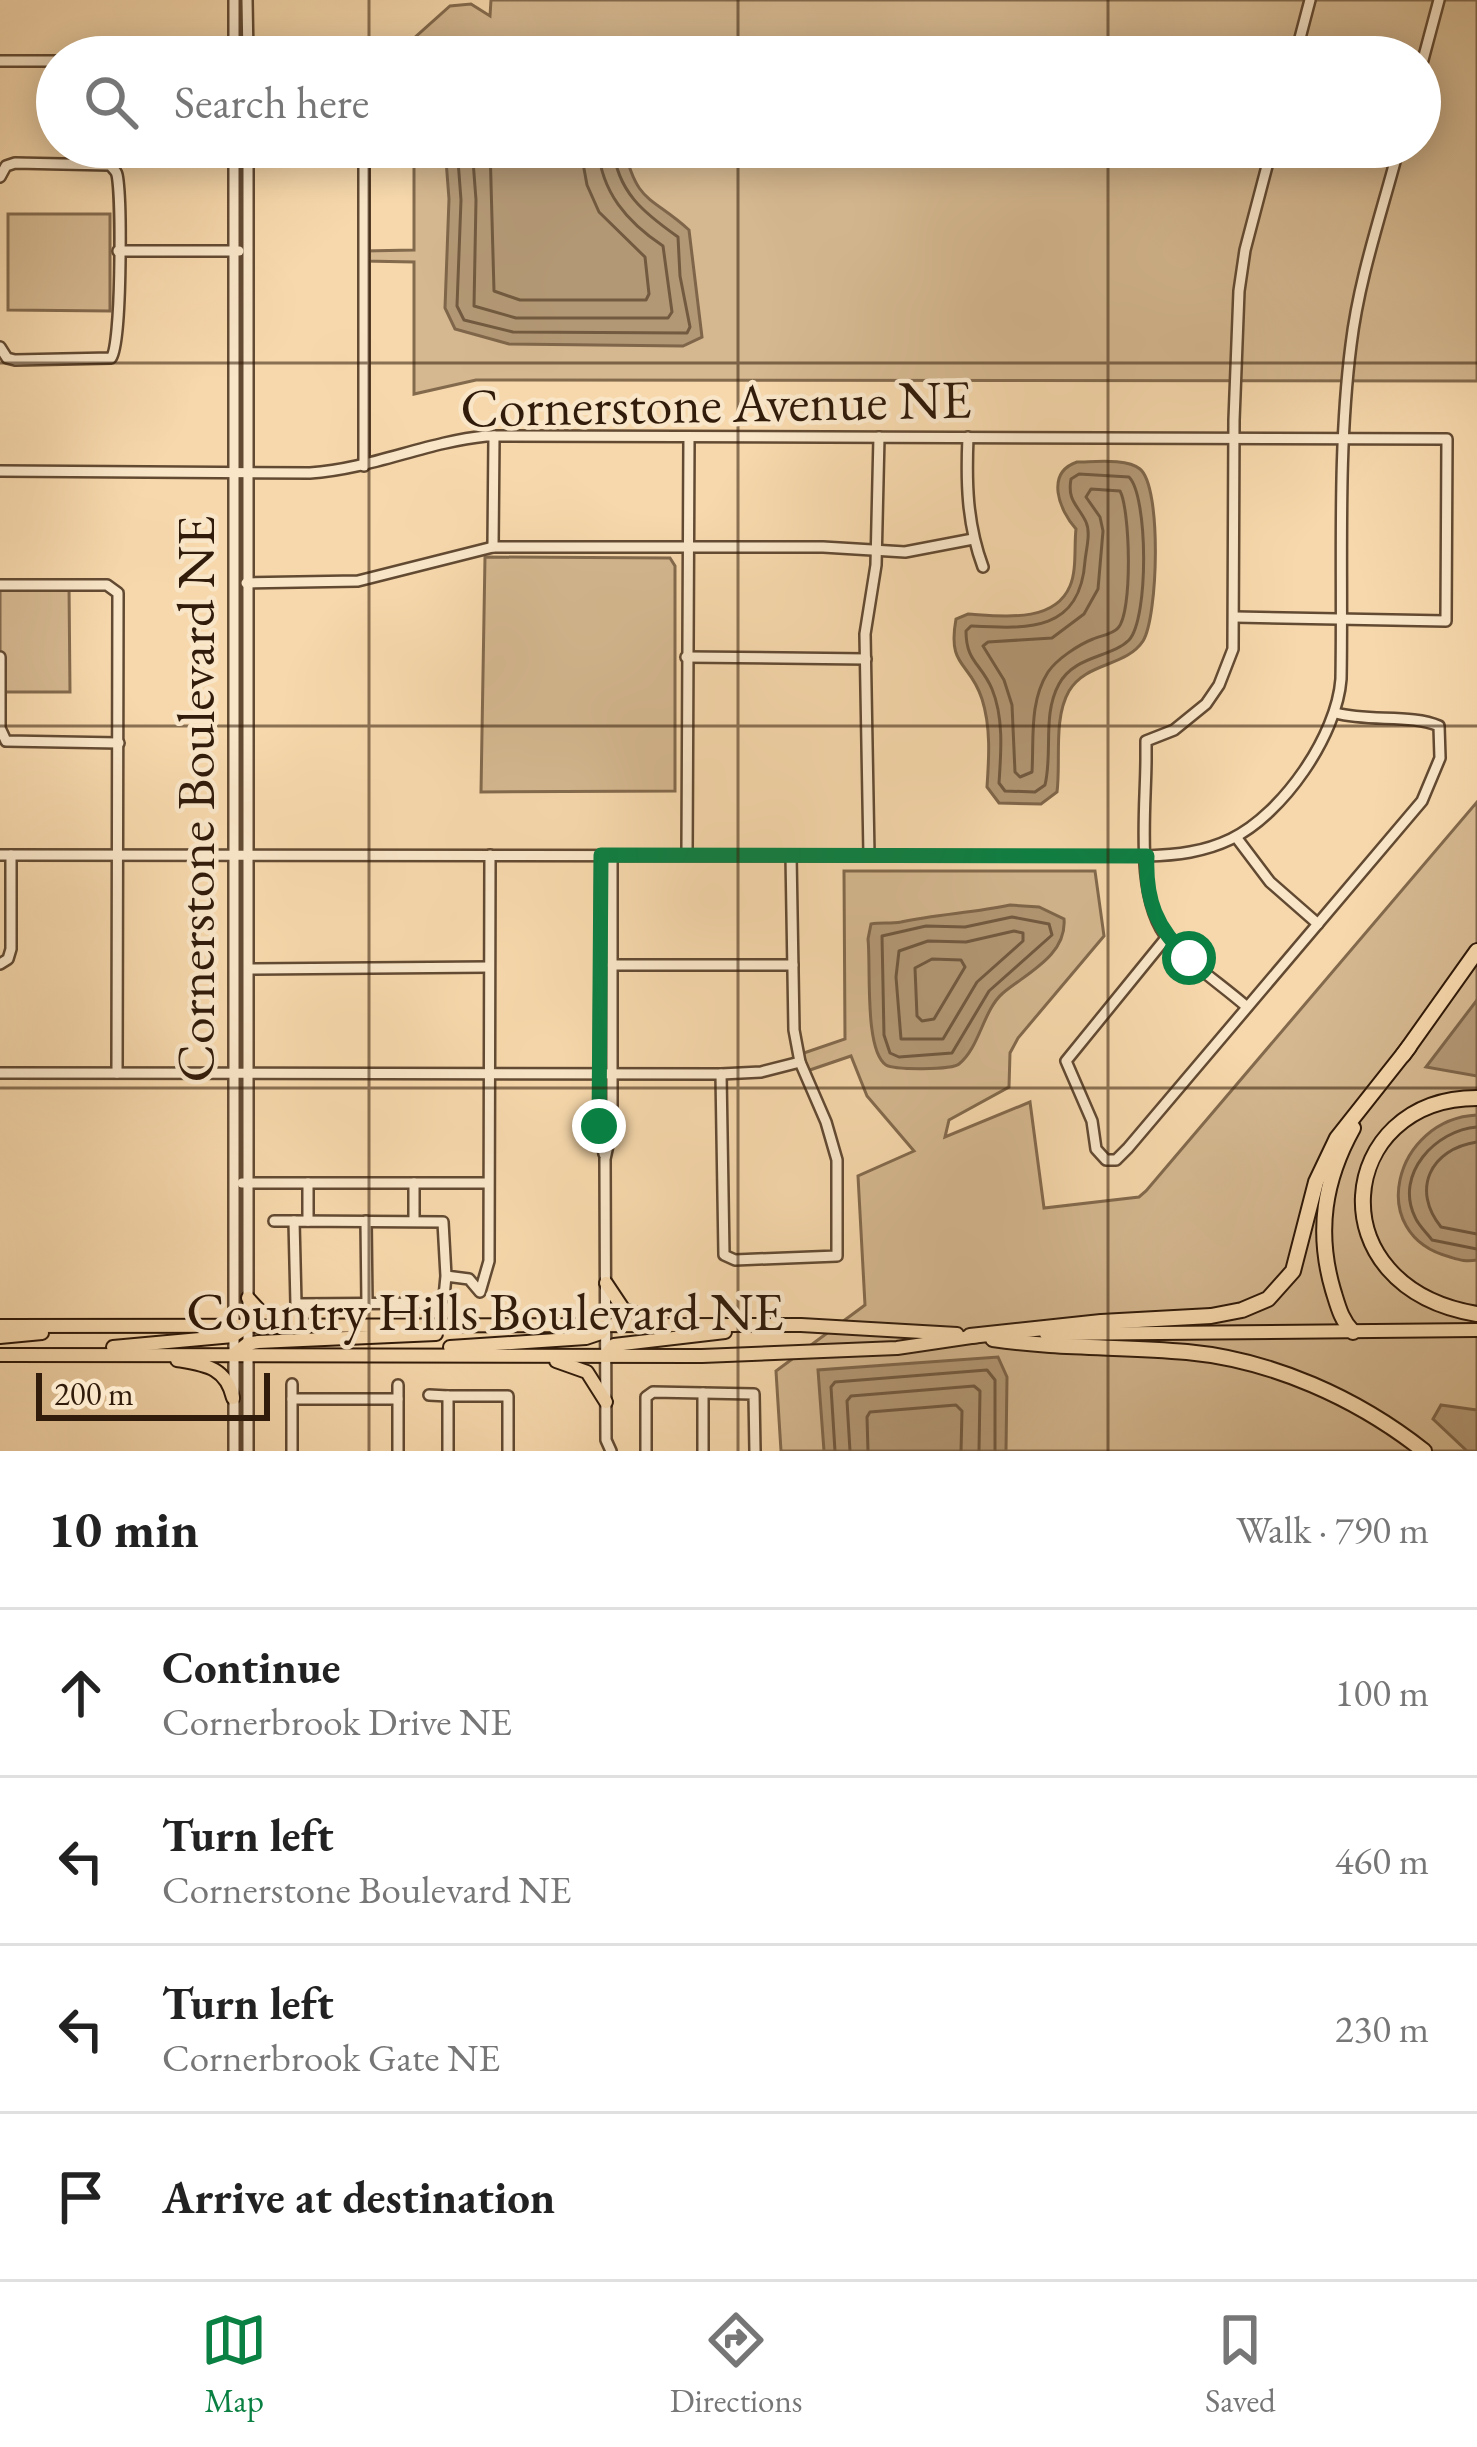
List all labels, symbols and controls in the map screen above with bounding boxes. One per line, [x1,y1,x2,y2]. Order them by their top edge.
search box [36,36,1441,168]
icon: search [78,69,144,135]
text: Search here [174,73,369,131]
street label: Cornerstone Avenue NE [460,364,972,442]
street label: Cornerstone Boulevard NE [160,516,230,1082]
route start [1162,931,1216,985]
route end [572,1099,626,1153]
street label: Country Hills Boulevard NE [186,1276,784,1346]
scale bar [36,1367,270,1420]
text: 200 m [54,1372,134,1415]
text: 10 min [48,1496,199,1562]
text: Walk · 790 m [1236,1504,1429,1555]
text: Continue [162,1638,340,1696]
icon: ahead [48,1660,114,1726]
text: 100 m [1335,1667,1429,1718]
text: Cornerbrook Drive NE [162,1696,512,1747]
text: Turn left [162,1806,334,1864]
icon: left [48,1828,114,1894]
text: 460 m [1335,1835,1429,1886]
text: Cornerstone Boulevard NE [162,1864,571,1915]
text: Turn left [162,1974,334,2032]
icon: left [48,1996,114,2062]
text: 230 m [1335,2003,1429,2054]
text: Cornerbrook Gate NE [162,2032,500,2083]
icon: arrive [48,2164,114,2230]
text: Arrive at destination [162,2168,555,2226]
tab: Map [201,2307,267,2422]
tab: Directions [670,2307,803,2422]
tab: Saved [1205,2307,1276,2422]

